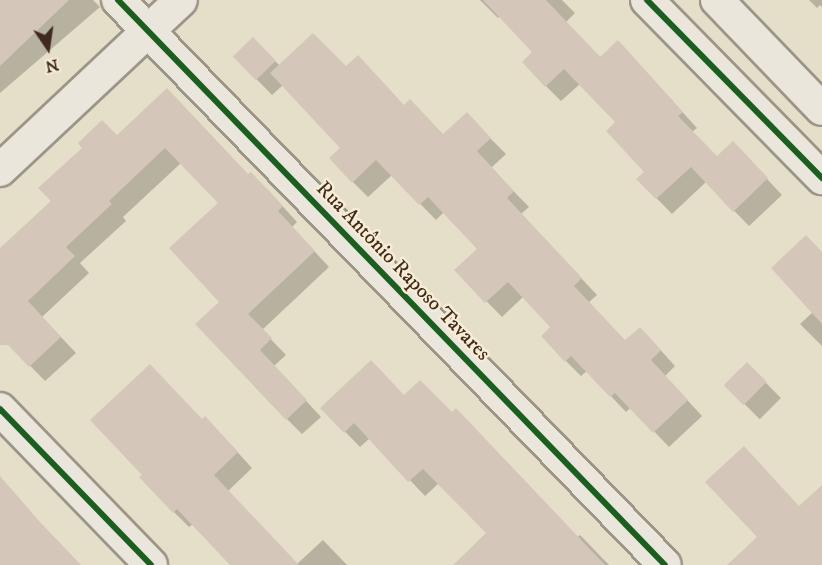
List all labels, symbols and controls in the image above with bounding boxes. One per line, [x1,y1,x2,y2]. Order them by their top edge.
north arrow [18,18,78,78]
text: N [43,54,61,77]
street label: Rua Antônio Raposo Tavares [311,176,495,366]

